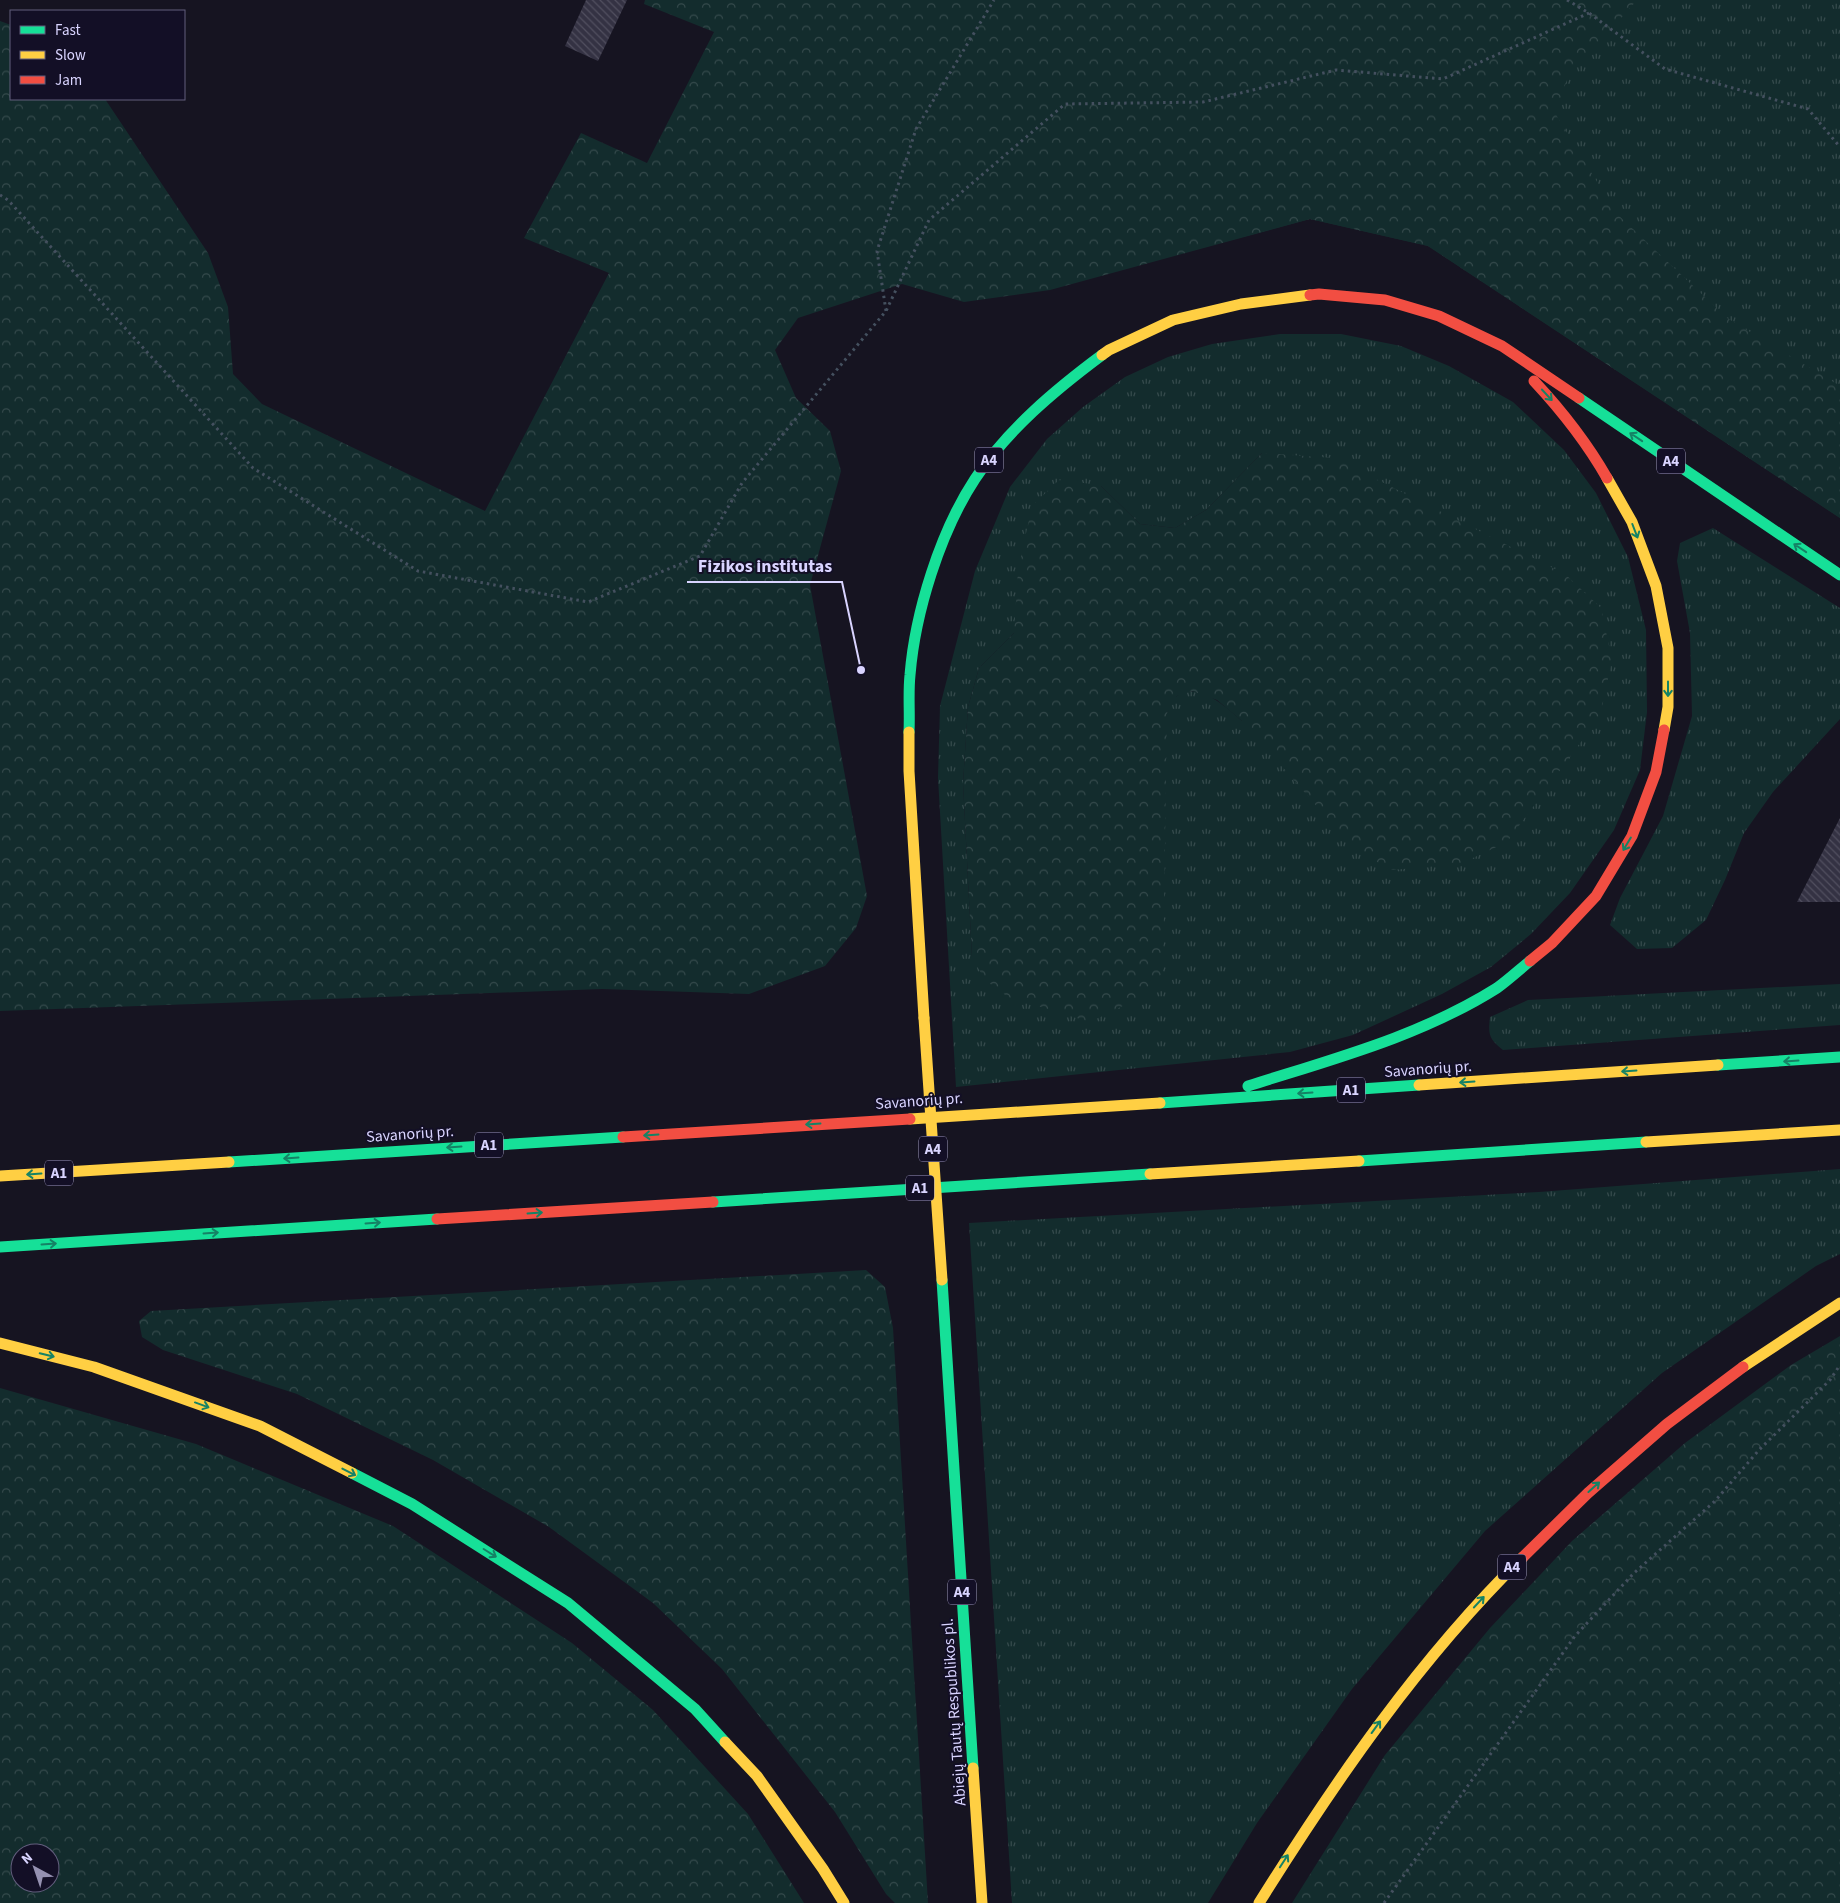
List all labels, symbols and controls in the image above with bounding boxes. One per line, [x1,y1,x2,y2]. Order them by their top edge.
legend [10,10,185,100]
text: Fast [55,20,81,41]
text: Slow [55,45,86,66]
text: Jam [55,70,82,91]
one-way arrow [1541,388,1553,401]
one-way arrow [1629,432,1643,442]
road number: A4 [975,448,1003,472]
road number: A4 [1657,448,1685,474]
one-way arrow [1631,523,1640,538]
one-way arrow [1793,543,1807,553]
callout: Fizikos institutas [687,549,842,582]
text: Fizikos institutas [698,554,832,579]
one-way arrow [1663,680,1673,696]
one-way arrow [1622,837,1632,851]
street label: Savanorių pr. [1383,1055,1473,1083]
one-way arrow [1784,1056,1800,1065]
one-way arrow [1621,1067,1637,1076]
road number: A1 [1337,1078,1365,1102]
one-way arrow [1459,1078,1475,1087]
street label: Savanorių pr. [874,1087,964,1115]
one-way arrow [1297,1089,1313,1098]
street label: Savanorių pr. [365,1120,455,1148]
one-way arrow [805,1120,821,1129]
one-way arrow [643,1130,659,1139]
road number: A1 [475,1132,503,1158]
road number: A4 [919,1136,947,1162]
one-way arrow [446,1143,462,1152]
one-way arrow [284,1153,300,1162]
road number: A1 [45,1160,73,1186]
one-way arrow [26,1170,42,1179]
road number: A1 [906,1176,934,1200]
one-way arrow [527,1208,543,1217]
one-way arrow [365,1218,381,1228]
one-way arrow [203,1229,219,1238]
one-way arrow [40,1239,56,1248]
one-way arrow [39,1351,55,1360]
one-way arrow [193,1401,209,1410]
one-way arrow [342,1467,357,1477]
one-way arrow [1587,1481,1600,1493]
one-way arrow [482,1549,496,1559]
road number: A4 [1498,1554,1526,1580]
road number: A4 [948,1580,976,1604]
one-way arrow [1473,1596,1485,1608]
street label: Abiejų Tautų Respublikos pl. [936,1618,972,1806]
one-way arrow [1371,1721,1381,1735]
north arrow [10,1843,60,1893]
text: N [17,1848,37,1869]
one-way arrow [1279,1855,1289,1869]

